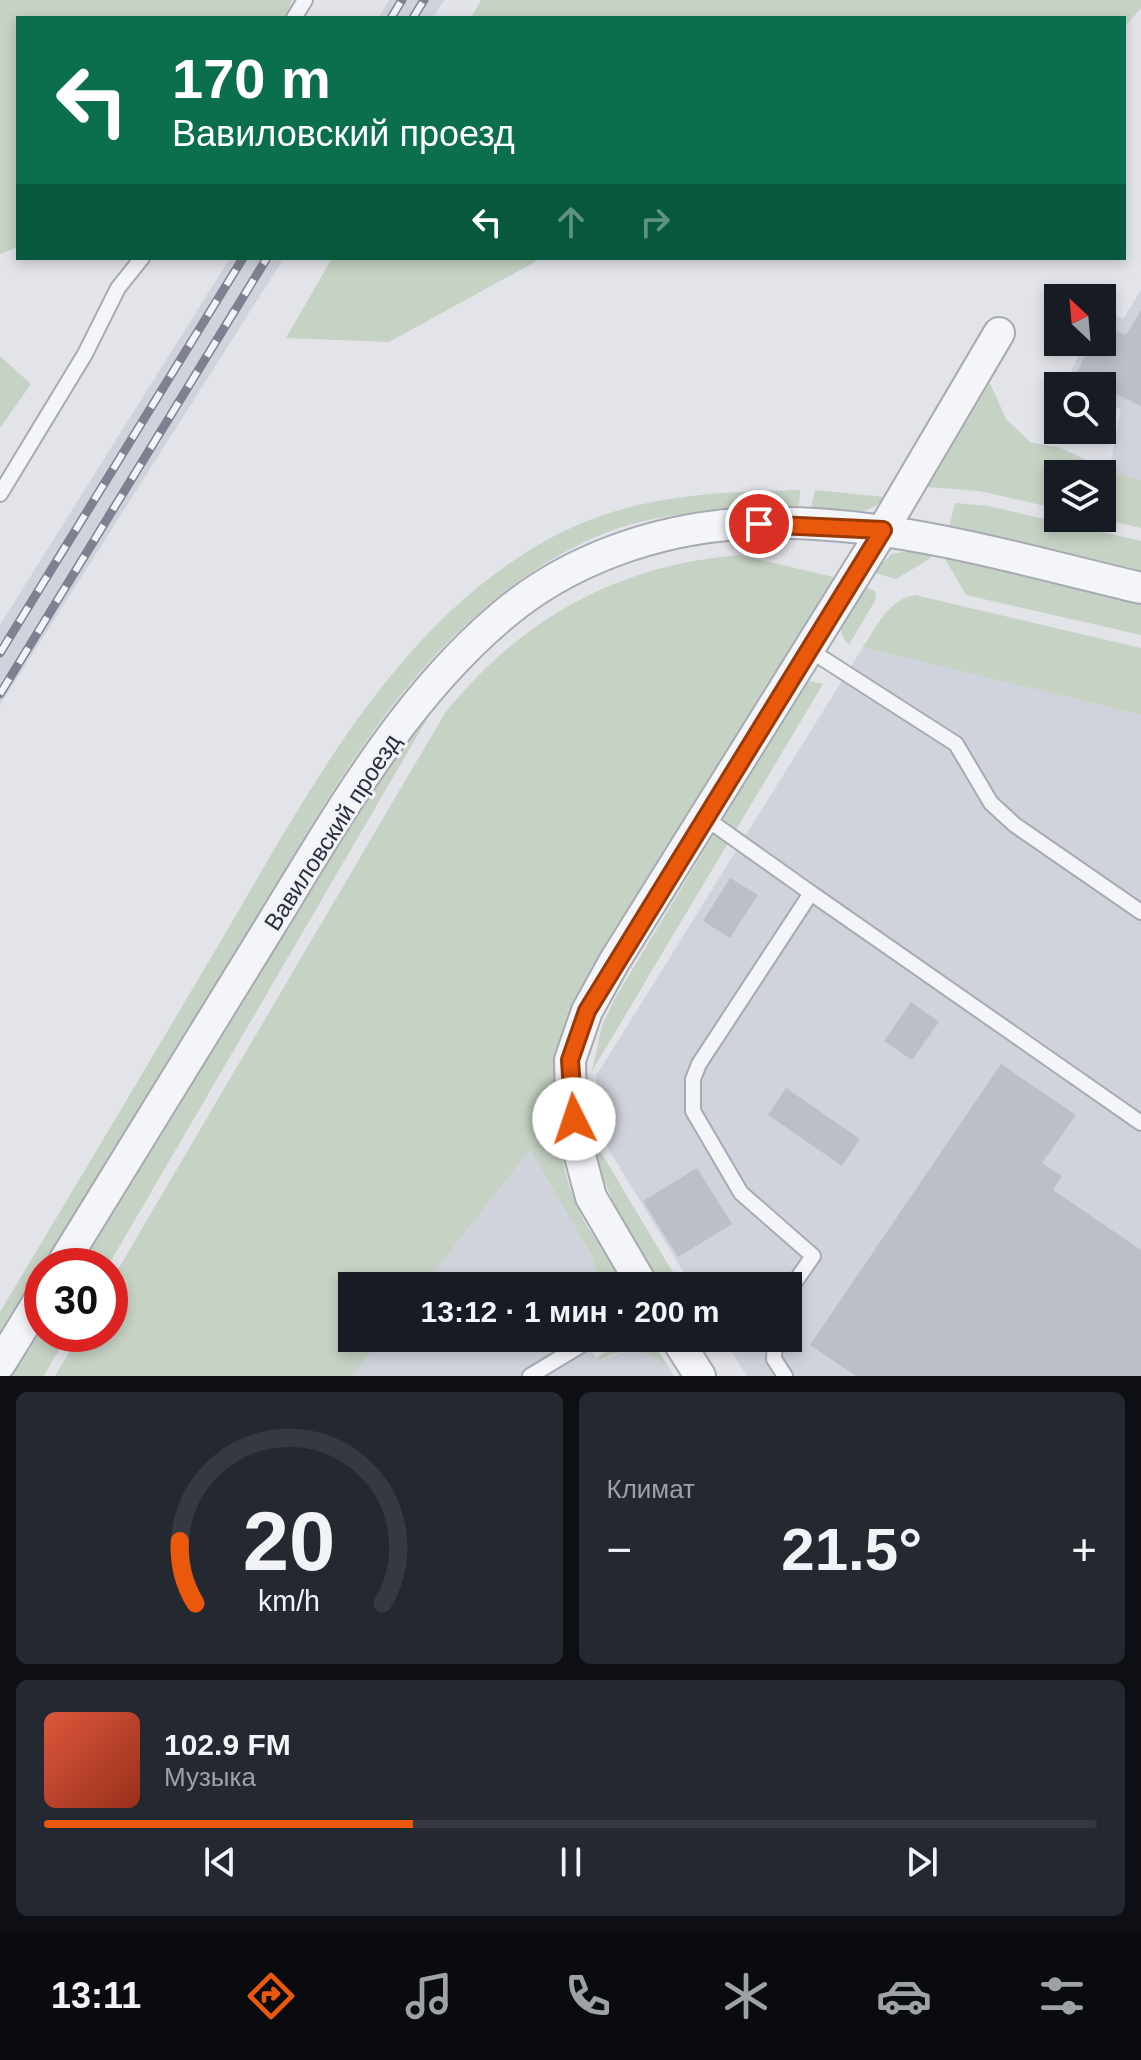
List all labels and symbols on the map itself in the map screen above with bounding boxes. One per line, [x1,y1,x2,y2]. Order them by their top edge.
north arrow [1044,284,1116,356]
pin [725,490,793,558]
street label: Вавиловский проезд [258,729,406,935]
position arrow [532,1077,616,1161]
speed limit sign: 30 [24,1248,128,1352]

